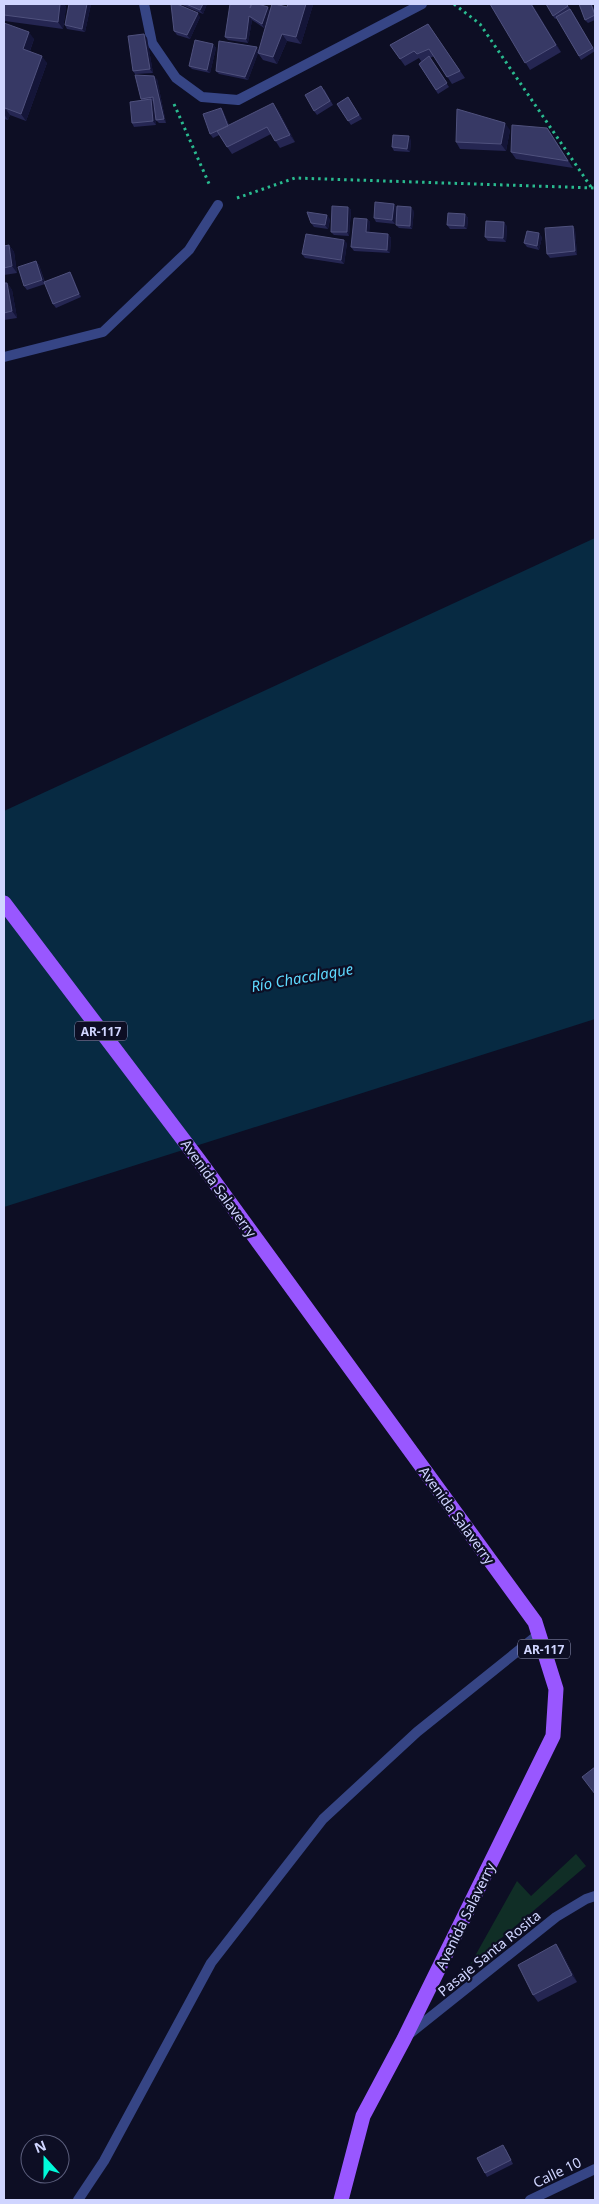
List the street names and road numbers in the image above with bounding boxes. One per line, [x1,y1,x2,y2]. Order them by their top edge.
road number: AR-117 [75,1021,127,1040]
street label: Avenida Salaverry [177,1135,262,1242]
street label: Avenida Salaverry [415,1462,500,1569]
road number: AR-117 [518,1640,570,1658]
street label: Avenida Salaverry [431,1858,500,1973]
street label: Pasaje Santa Rosita [434,1906,544,2000]
street label: Calle 10 [530,2152,584,2192]

